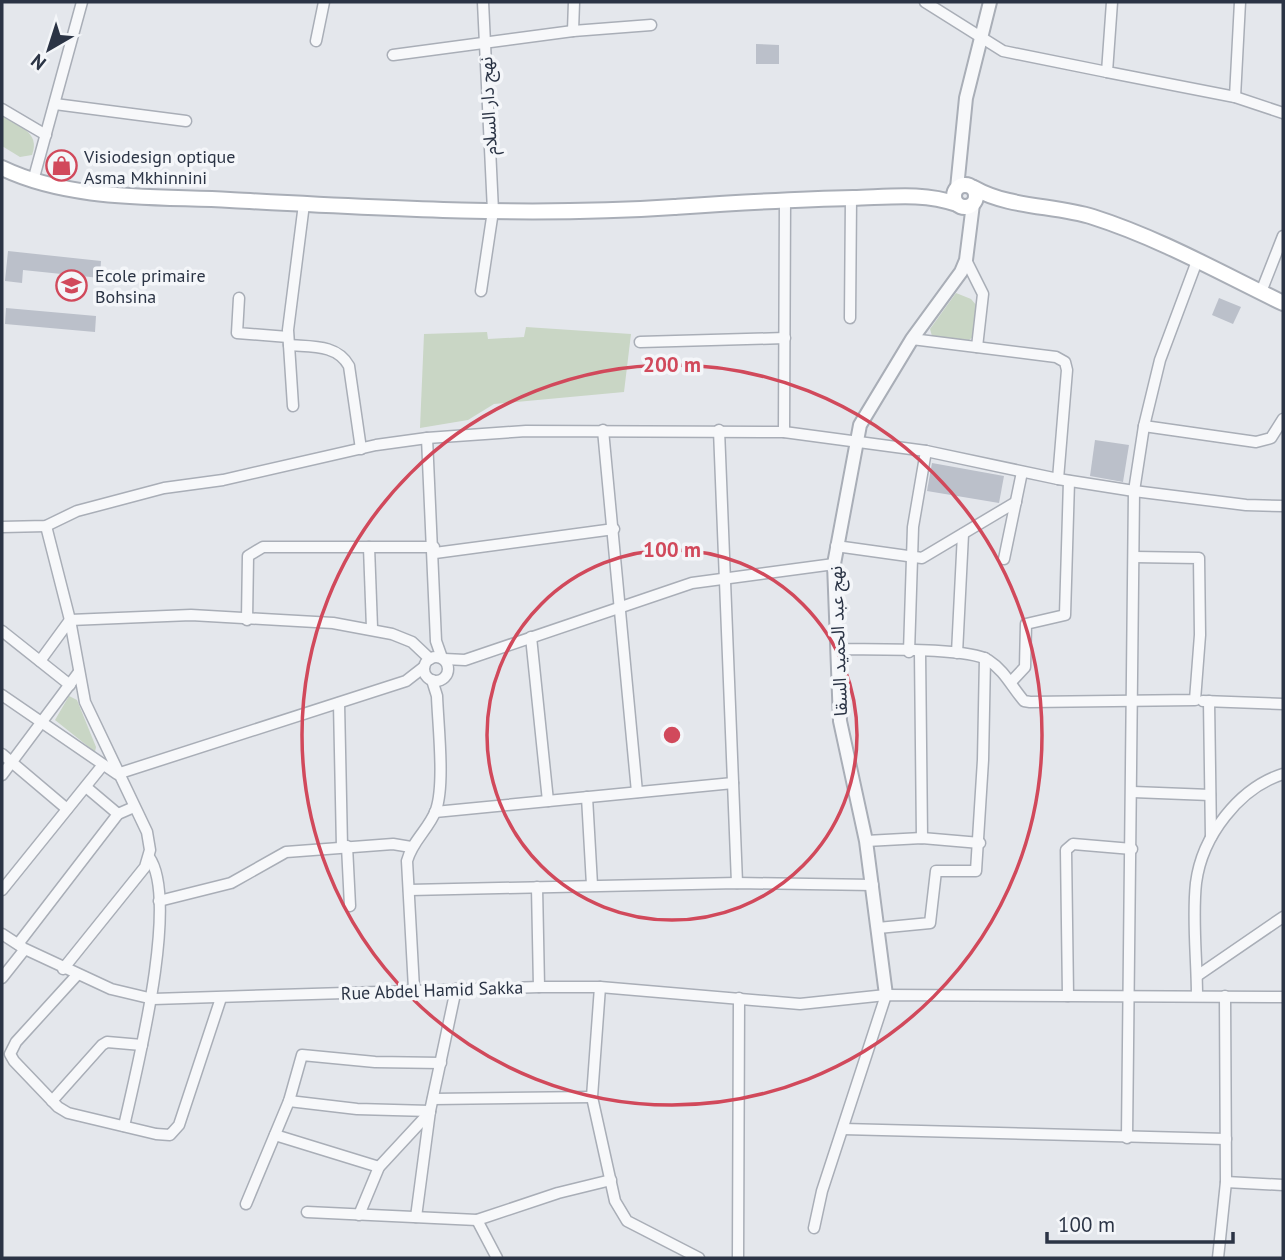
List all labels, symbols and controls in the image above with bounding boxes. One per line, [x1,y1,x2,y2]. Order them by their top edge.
north arrow [14,14,84,84]
text: N [26,49,51,75]
street label: نهج دار السلام [474,56,505,156]
place label: Visiodesign optique Asma Mkhinnini [83,145,235,189]
shop icon: Visiodesign optique Asma Mkhinnini [44,149,78,183]
place label: Ecole primaire Bohsina [95,264,206,308]
school or university icon: Ecole primaire Bohsina [55,268,89,302]
text: 200 m [643,351,701,378]
text: 100 m [643,536,701,563]
street label: نهج عبد الحميد السقا [824,565,854,717]
centre of rings [660,723,684,747]
street label: Rue Abdel Hamid Sakka [340,975,524,1005]
scale bar [1047,1200,1232,1244]
text: 100 m [1058,1211,1115,1238]

